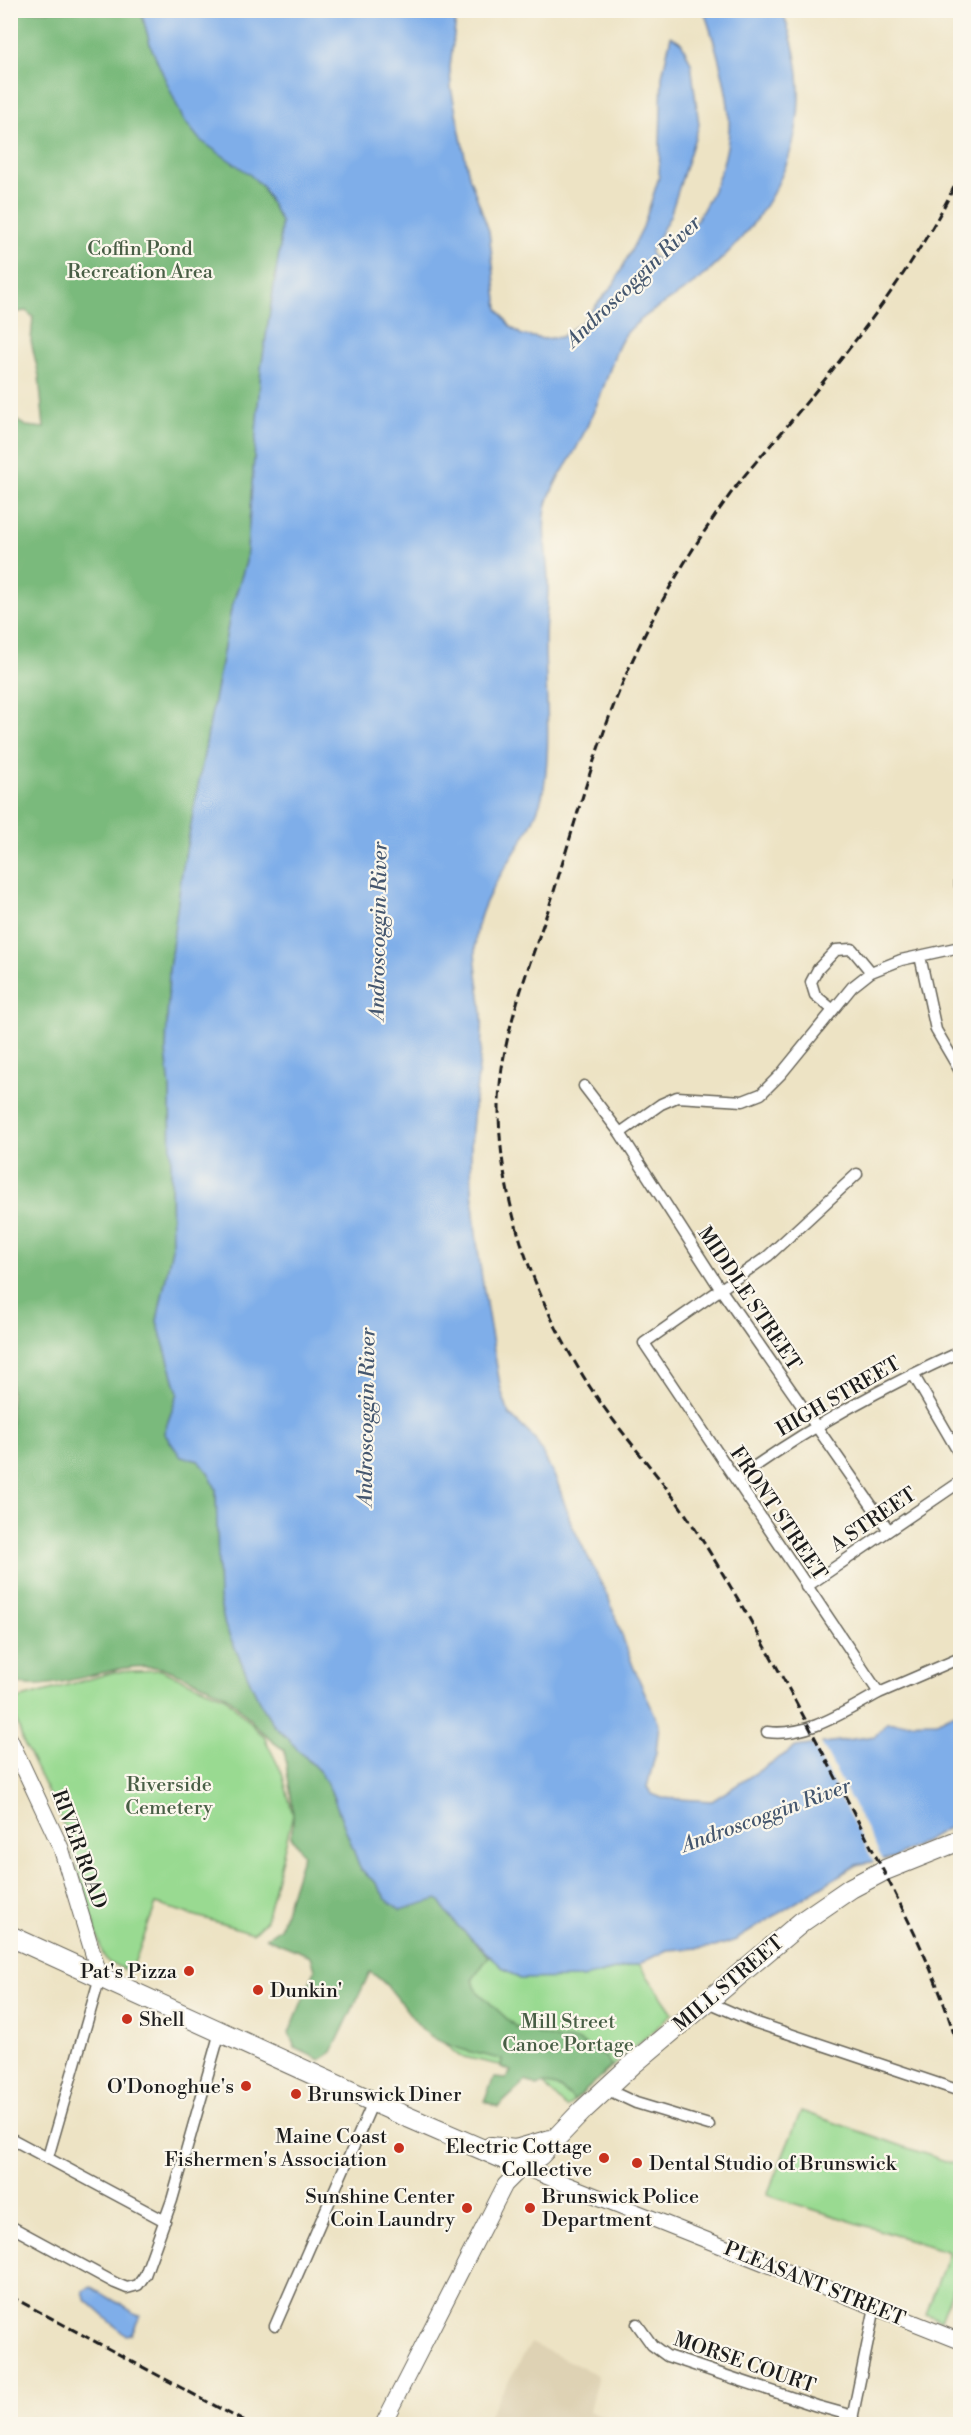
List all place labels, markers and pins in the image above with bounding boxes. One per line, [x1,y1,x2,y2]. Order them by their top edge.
place label: Pat's Pizza [80,1960,178,1985]
marker: Pat's Pizza [182,1964,196,1978]
place label: Dunkin' [270,1979,342,2004]
marker: Dunkin' [251,1983,265,1997]
place label: Shell [139,2008,184,2033]
marker: Shell [120,2012,134,2026]
place label: O'Donoghue's [107,2075,234,2100]
marker: O'Donoghue's [239,2079,253,2093]
place label: Brunswick Diner [307,2083,462,2108]
marker: Brunswick Diner [289,2087,303,2101]
place label: Maine Coast Fishermen's Association [165,2125,387,2173]
place label: Electric Cottage Collective [445,2135,592,2183]
marker: Maine Coast Fishermen's Association [392,2141,406,2155]
marker: Electric Cottage Collective [597,2151,611,2165]
place label: Dental Studio of Brunswick [649,2152,898,2177]
marker: Dental Studio of Brunswick [630,2156,644,2170]
place label: Sunshine Center Coin Laundry [305,2185,455,2233]
place label: Brunswick Police Department [541,2185,699,2233]
marker: Sunshine Center Coin Laundry [460,2201,474,2215]
marker: Brunswick Police Department [523,2201,537,2215]

